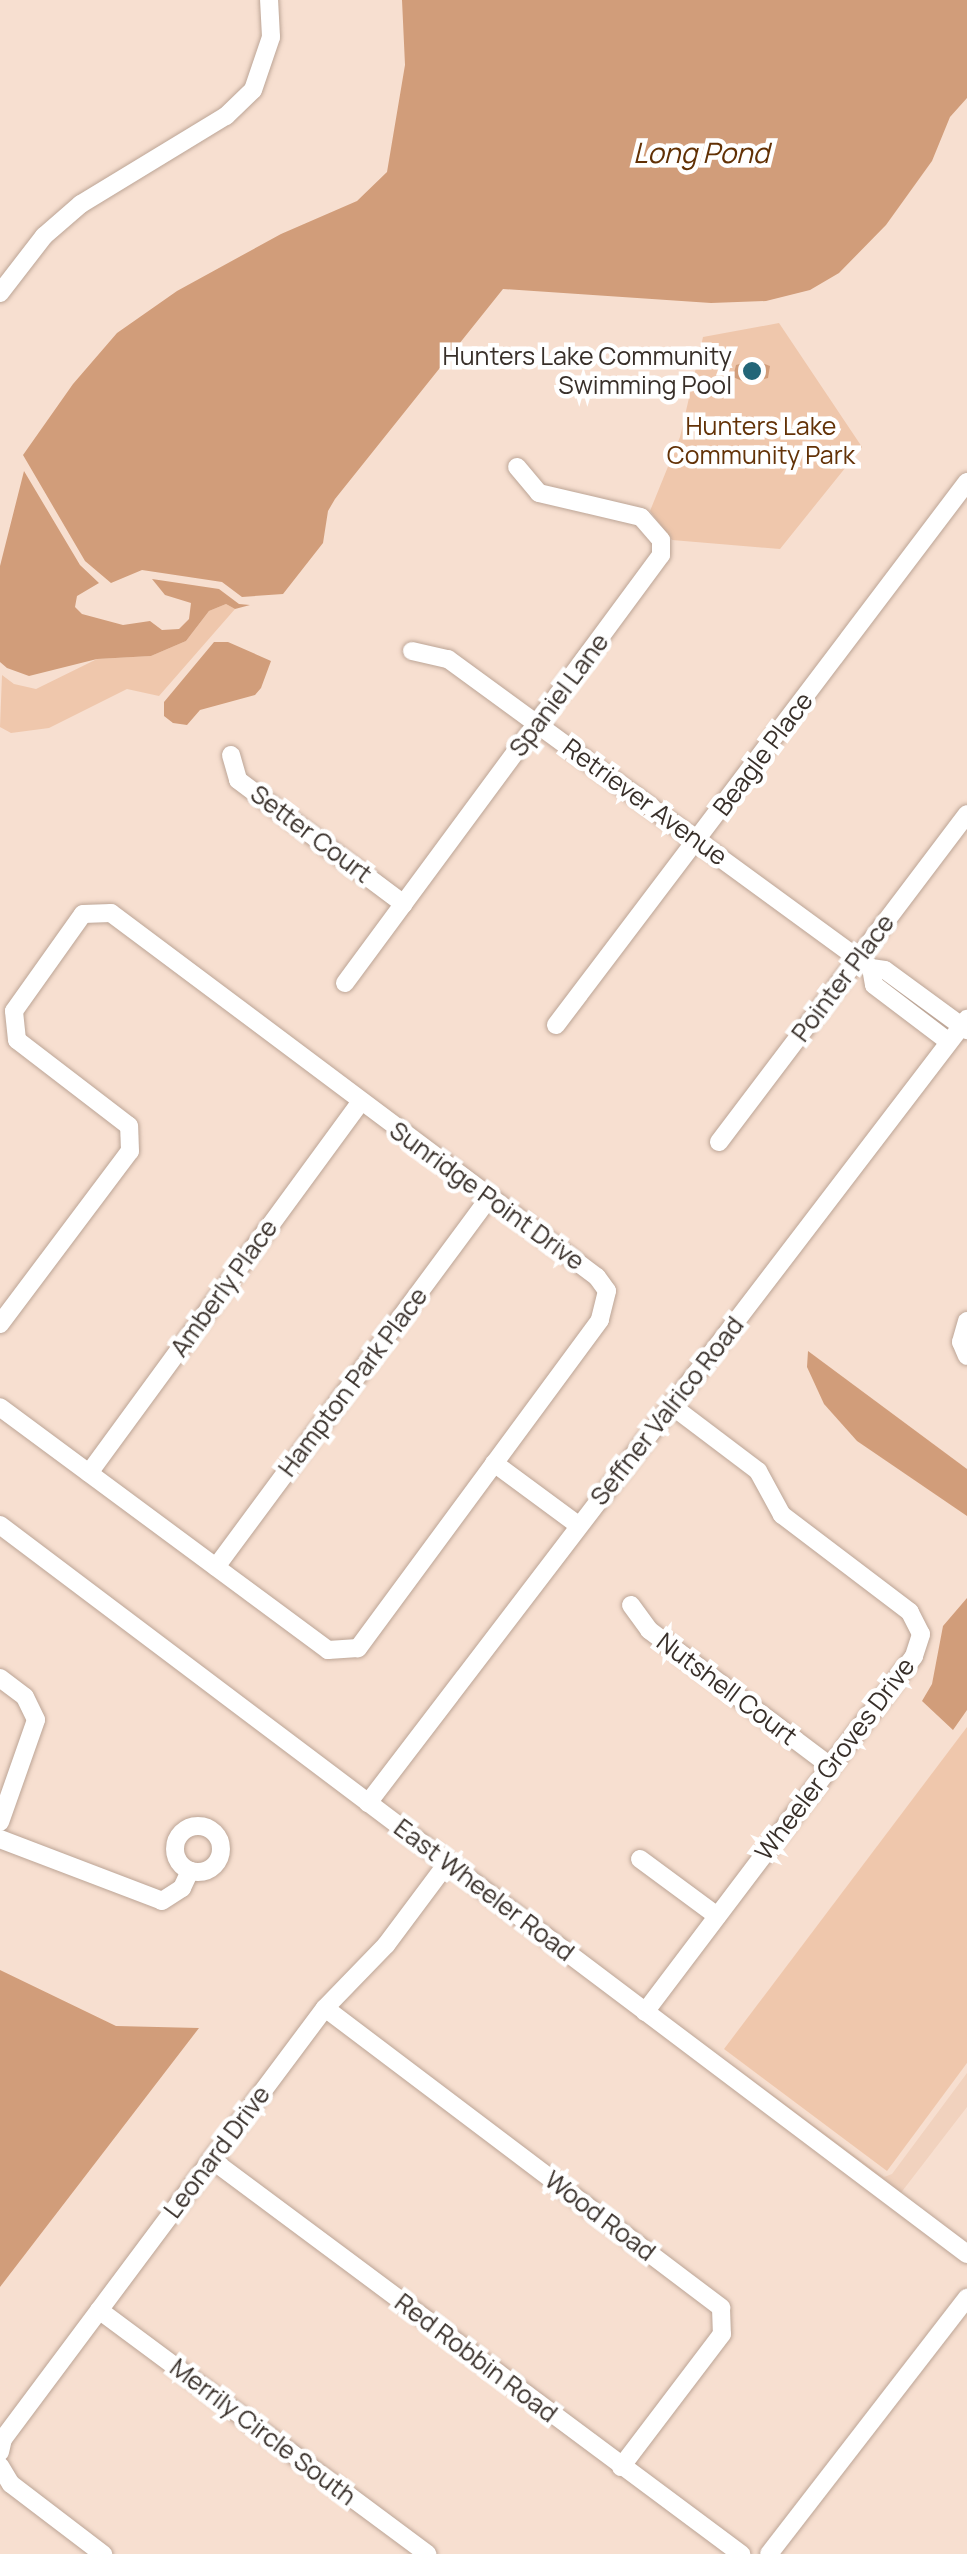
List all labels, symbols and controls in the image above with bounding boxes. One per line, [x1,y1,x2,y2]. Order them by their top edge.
water label: Long Pond [633,135,769,169]
place label: Hunters Lake Community Swimming Pool [443,342,732,401]
marker: Hunters Lake Community Swimming Pool [741,360,763,382]
park label: Hunters Lake Community Park [667,412,855,471]
street label: Spaniel Lane [503,628,615,762]
street label: Beagle Place [707,686,819,822]
street label: Retriever Avenue [557,732,733,872]
street label: Setter Court [245,779,377,889]
street label: Pointer Place [785,908,901,1048]
street label: Sunridge Point Drive [384,1115,590,1277]
street label: Amberly Place [164,1213,284,1363]
street label: Hampton Park Place [272,1282,434,1482]
street label: Seffner Valrico Road [584,1311,750,1511]
street label: Nutshell Court [651,1627,803,1751]
street label: Wheeler Groves Drive [749,1652,921,1866]
street label: East Wheeler Road [388,1813,580,1967]
street label: Leonard Drive [157,2080,277,2224]
street label: Wood Road [539,2165,661,2267]
street label: Red Robbin Road [389,2287,563,2429]
street label: Merrily Circle South [164,2352,362,2512]

